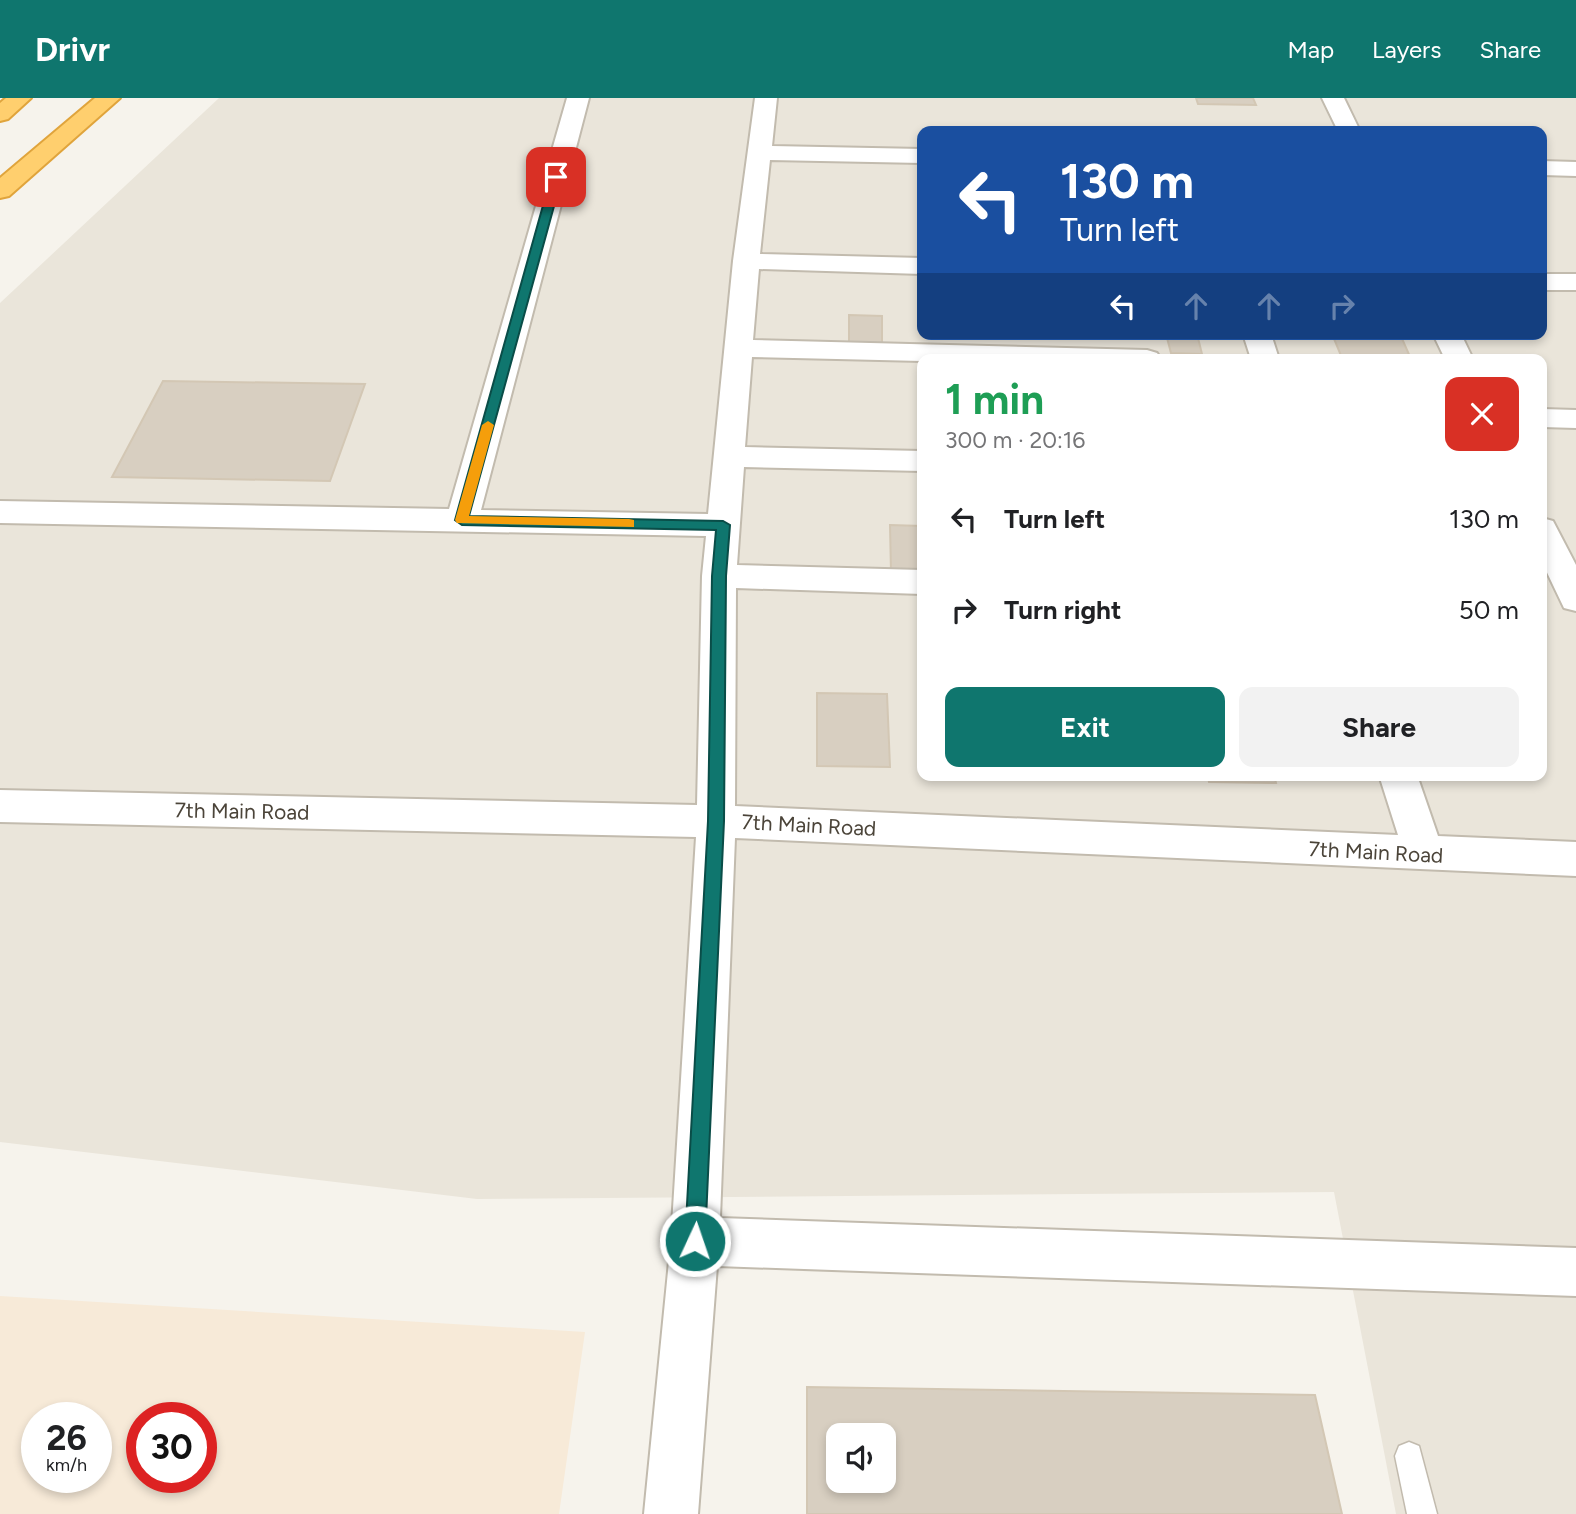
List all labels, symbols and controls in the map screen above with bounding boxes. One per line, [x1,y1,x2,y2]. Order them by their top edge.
text: Drivr [35,30,110,69]
text: Map [1287,35,1334,64]
text: Layers [1372,35,1441,64]
text: Share [1479,35,1541,64]
pin [526,147,586,207]
text: 130 m [1060,151,1194,210]
icon: left [945,154,1036,245]
icon: arrive [537,158,575,196]
text: Turn left [1060,211,1179,249]
icon: left [1104,287,1142,325]
icon: ahead [1177,287,1215,325]
icon: ahead [1250,287,1288,325]
icon: right [1323,287,1361,325]
text: 1 min [945,374,1044,425]
button: close [1445,377,1519,451]
text: 300 m · 20:16 [945,426,1085,454]
icon: left [945,500,983,538]
text: Turn left [1004,503,1105,535]
text: 130 m [1449,503,1519,535]
icon: right [945,591,983,629]
text: Turn right [1004,594,1121,626]
text: 50 m [1459,594,1519,626]
button: Exit [945,687,1225,767]
button: Share [1239,687,1519,767]
street label: 7th Main Road [174,797,310,825]
street label: 7th Main Road [741,809,877,841]
street label: 7th Main Road [1308,836,1444,868]
position arrow [658,1204,732,1278]
speed limit sign: 30 [126,1402,217,1493]
text: 26 [46,1417,87,1459]
map controls [826,1423,896,1493]
button: sound [826,1423,896,1493]
text: km/h [46,1454,87,1476]

